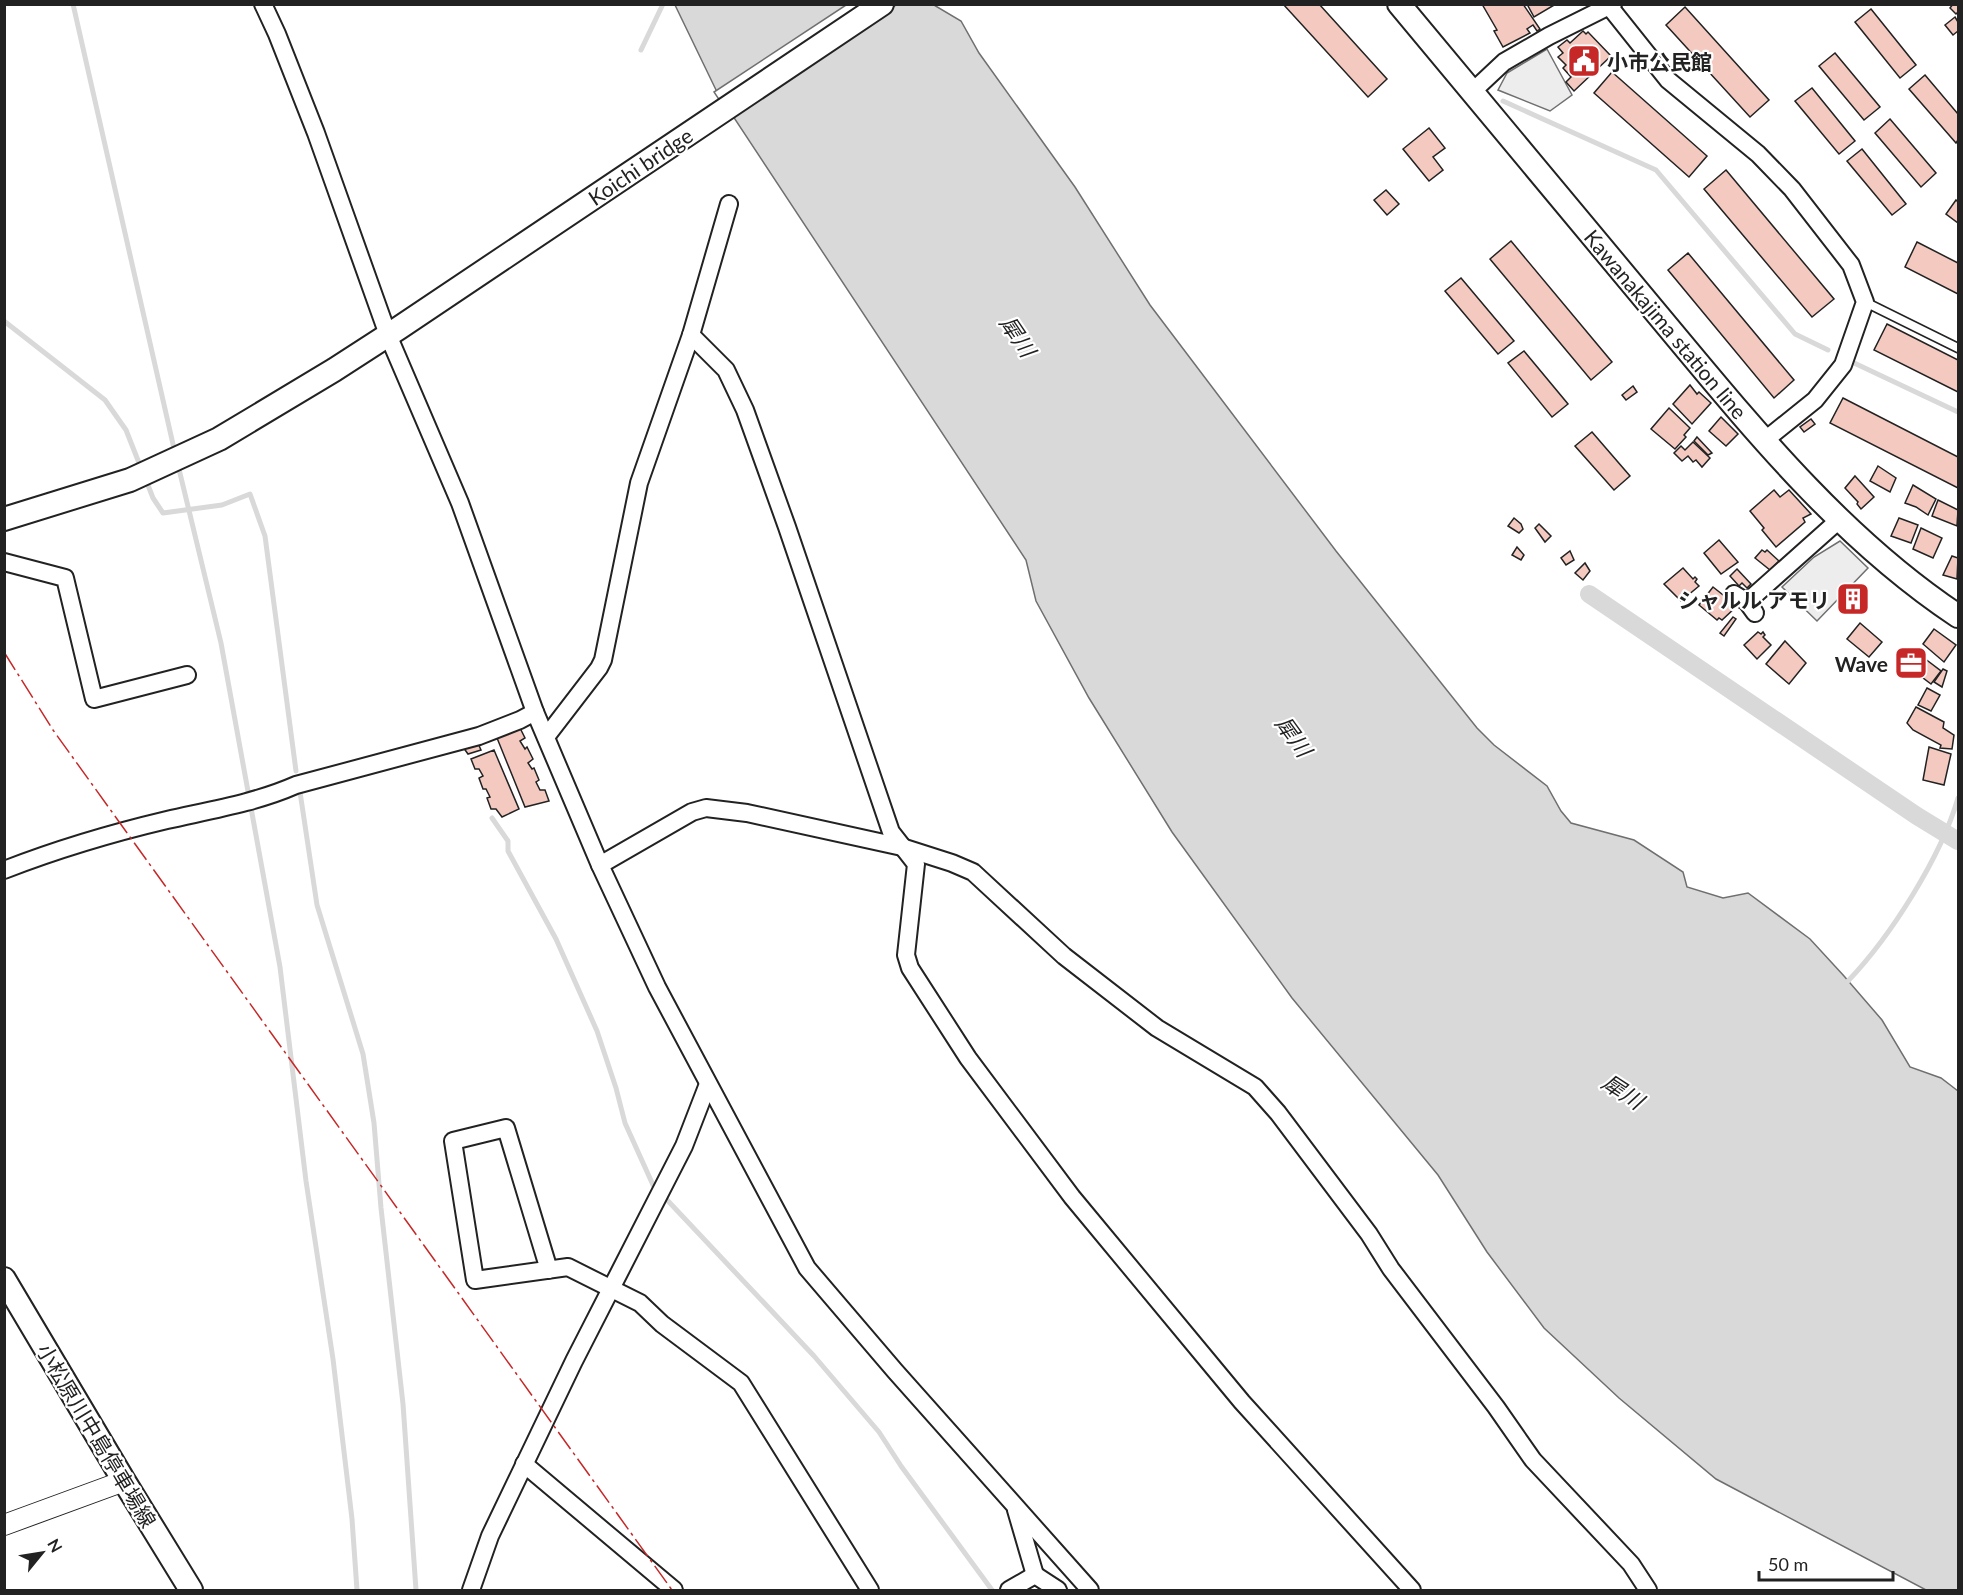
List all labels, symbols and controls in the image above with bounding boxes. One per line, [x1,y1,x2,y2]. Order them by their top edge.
public building icon: 小市公民館 [1566,43,1602,79]
place label: 小市公民館 [1607,49,1712,74]
street label: Koichi bridge [583,122,697,210]
street label: Kawanakajima station line [1580,224,1752,424]
water label: 犀川 [995,310,1043,363]
building icon: シャルル アモリ [1835,581,1871,617]
place label: シャルル アモリ [1678,587,1830,612]
office icon: Wave [1893,645,1929,681]
place label: Wave [1835,651,1888,676]
water label: 犀川 [1270,710,1319,763]
water label: 犀川 [1597,1068,1650,1115]
street label: 小松原川中島停車場線 [32,1339,162,1531]
north arrow [12,1523,72,1583]
text: N [44,1535,67,1555]
scale bar [1759,1544,1892,1582]
text: 50 m [1768,1553,1808,1575]

